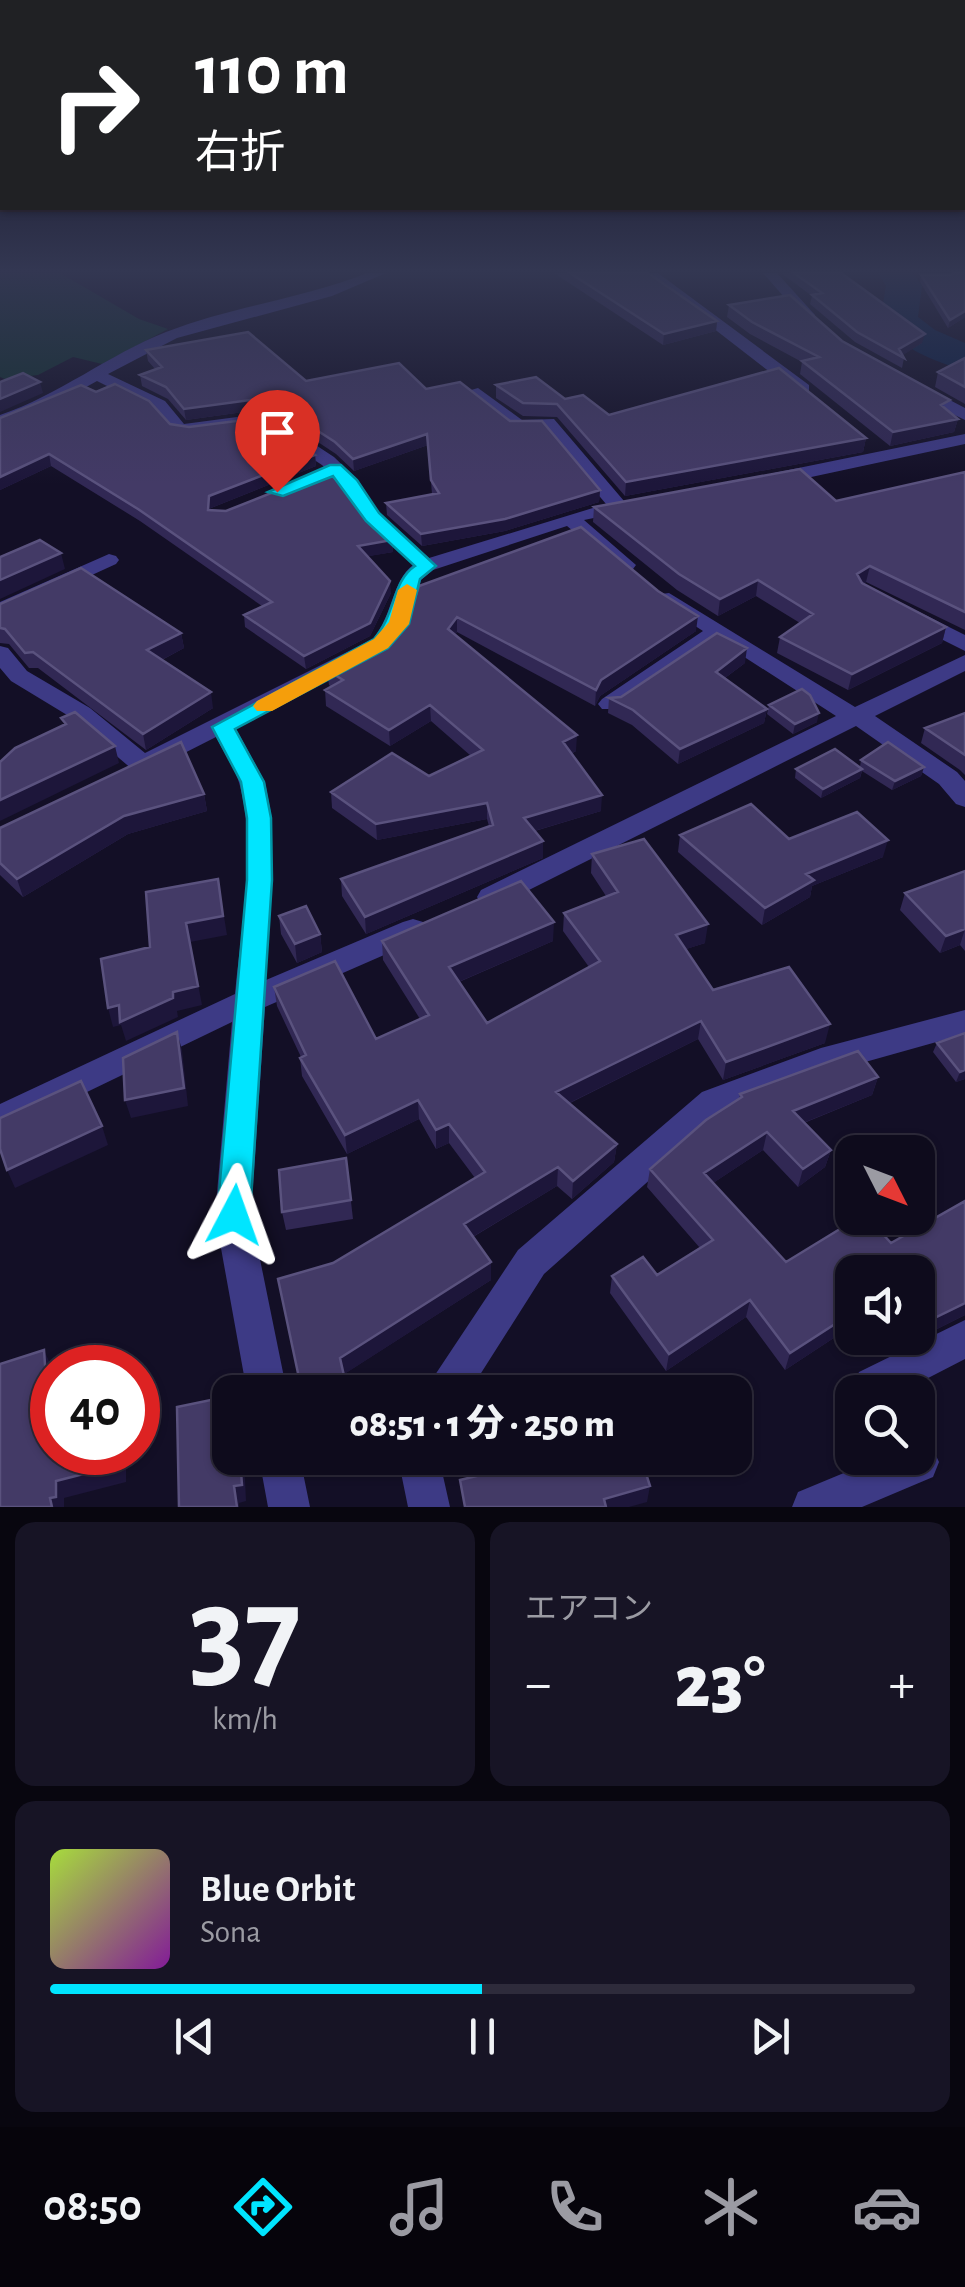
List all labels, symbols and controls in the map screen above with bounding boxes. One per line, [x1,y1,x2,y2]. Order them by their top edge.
text: 110 m [195,37,349,107]
icon: right [30,40,160,170]
text: 右折 [195,131,285,176]
pin [235,390,320,493]
icon: arrive [250,405,305,460]
north arrow [835,1135,935,1235]
map controls [835,1135,935,1475]
position arrow [182,1163,286,1267]
button: sound [835,1255,935,1355]
speed limit sign: 40 [30,1345,160,1475]
button: search [835,1375,935,1475]
text: 08:51 · 1 分 · 250 m [349,1406,615,1444]
text: 37 [189,1570,301,1700]
text: エアコン [525,1593,653,1625]
text: 23° [675,1646,765,1721]
text: − [525,1657,551,1712]
text: + [889,1657,915,1712]
text: km/h [212,1703,278,1735]
text: Blue Orbit [200,1871,355,1909]
text: Sona [200,1916,261,1948]
icon: previous [167,2009,222,2064]
icon: pause [455,2009,510,2064]
icon: next [743,2009,798,2064]
icon: directions [228,2172,298,2242]
icon: music [384,2172,454,2242]
icon: phone [540,2172,610,2242]
icon: climate [696,2172,766,2242]
icon: car [852,2172,922,2242]
text: 08:50 [43,2184,142,2229]

